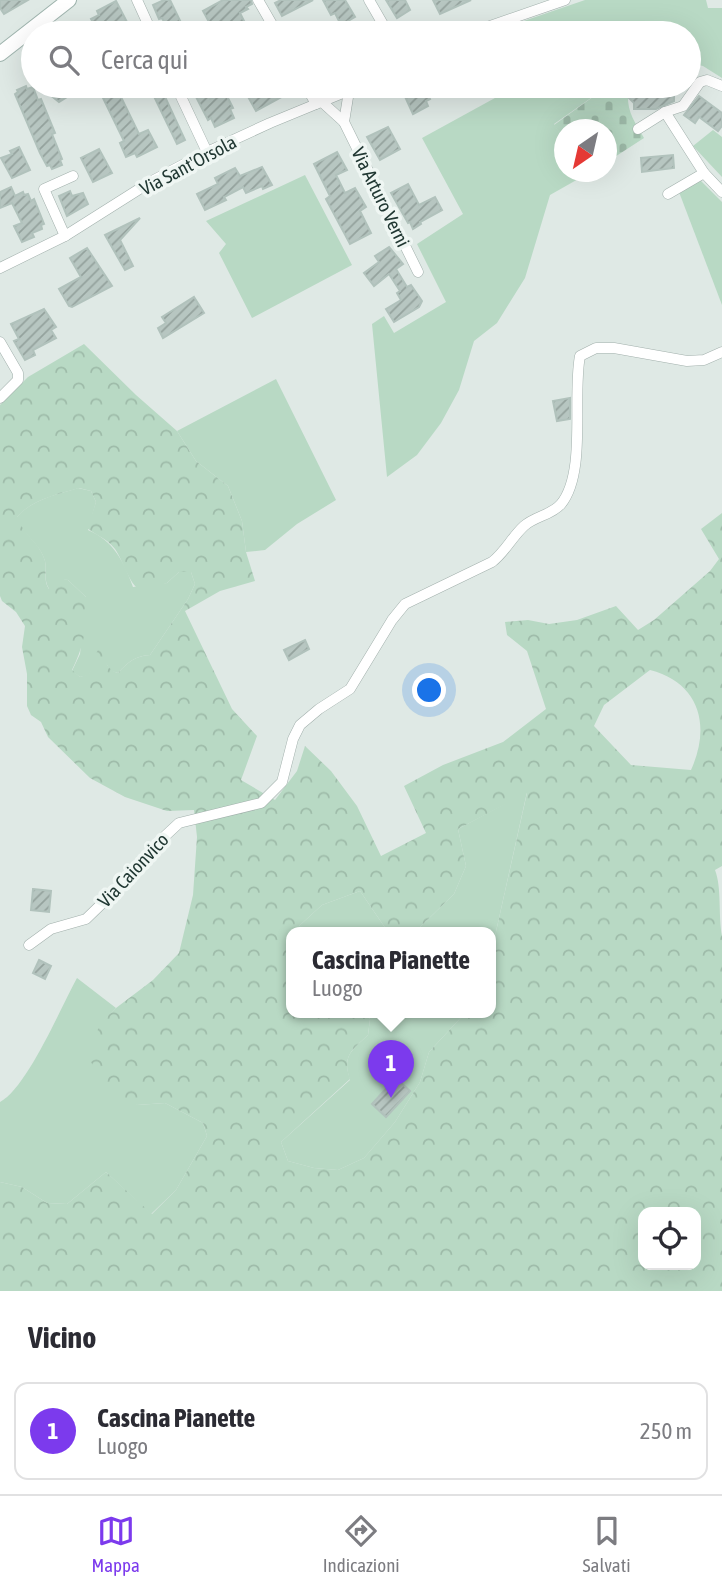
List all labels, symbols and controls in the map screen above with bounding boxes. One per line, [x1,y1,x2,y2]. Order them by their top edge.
search box [21,21,701,98]
icon: search [45,41,83,79]
text: Cerca qui [101,45,188,75]
north arrow [554,119,617,182]
street label: Via Sant'Orsola [136,130,240,200]
street label: Via Arturo Verni [347,144,415,250]
your location [412,673,446,707]
street label: Via Caionvico [93,828,173,912]
popup [286,927,496,1018]
text: Cascina Pianette [312,945,470,975]
text: Luogo [312,975,363,1001]
pin: 1 [368,1040,414,1098]
map controls [638,1207,701,1270]
button: locate [638,1207,701,1270]
text: Vicino [28,1320,96,1354]
text: Cascina Pianette [97,1403,255,1433]
text: 1 [48,1418,58,1444]
text: 250 m [640,1418,692,1444]
text: Luogo [97,1433,148,1459]
tab: Mappa [91,1512,140,1576]
tab: Indicazioni [323,1512,400,1576]
tab: Salvati [583,1512,631,1576]

